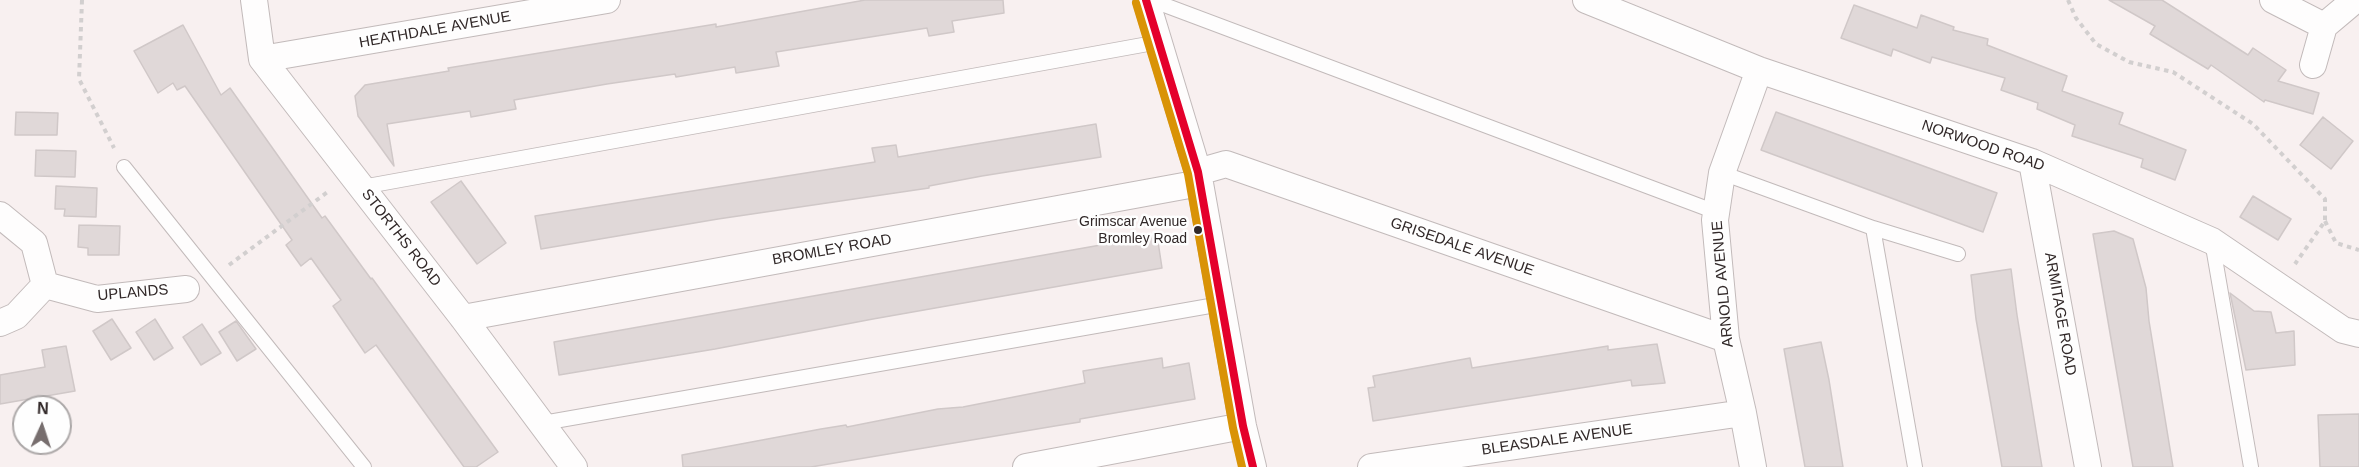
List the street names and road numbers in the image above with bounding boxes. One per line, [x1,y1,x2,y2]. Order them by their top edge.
street label: HEATHDALE AVENUE [358,8,512,52]
street label: NORWOOD ROAD [1919,117,2047,175]
street label: STORTHS ROAD [357,186,445,290]
street label: GRISEDALE AVENUE [1388,214,1536,280]
street label: ARNOLD AVENUE [1708,220,1738,348]
street label: BROMLEY ROAD [771,231,893,269]
street label: ARMITAGE ROAD [2040,251,2080,377]
street label: UPLANDS [97,281,169,305]
street label: BLEASDALE AVENUE [1480,420,1634,460]

